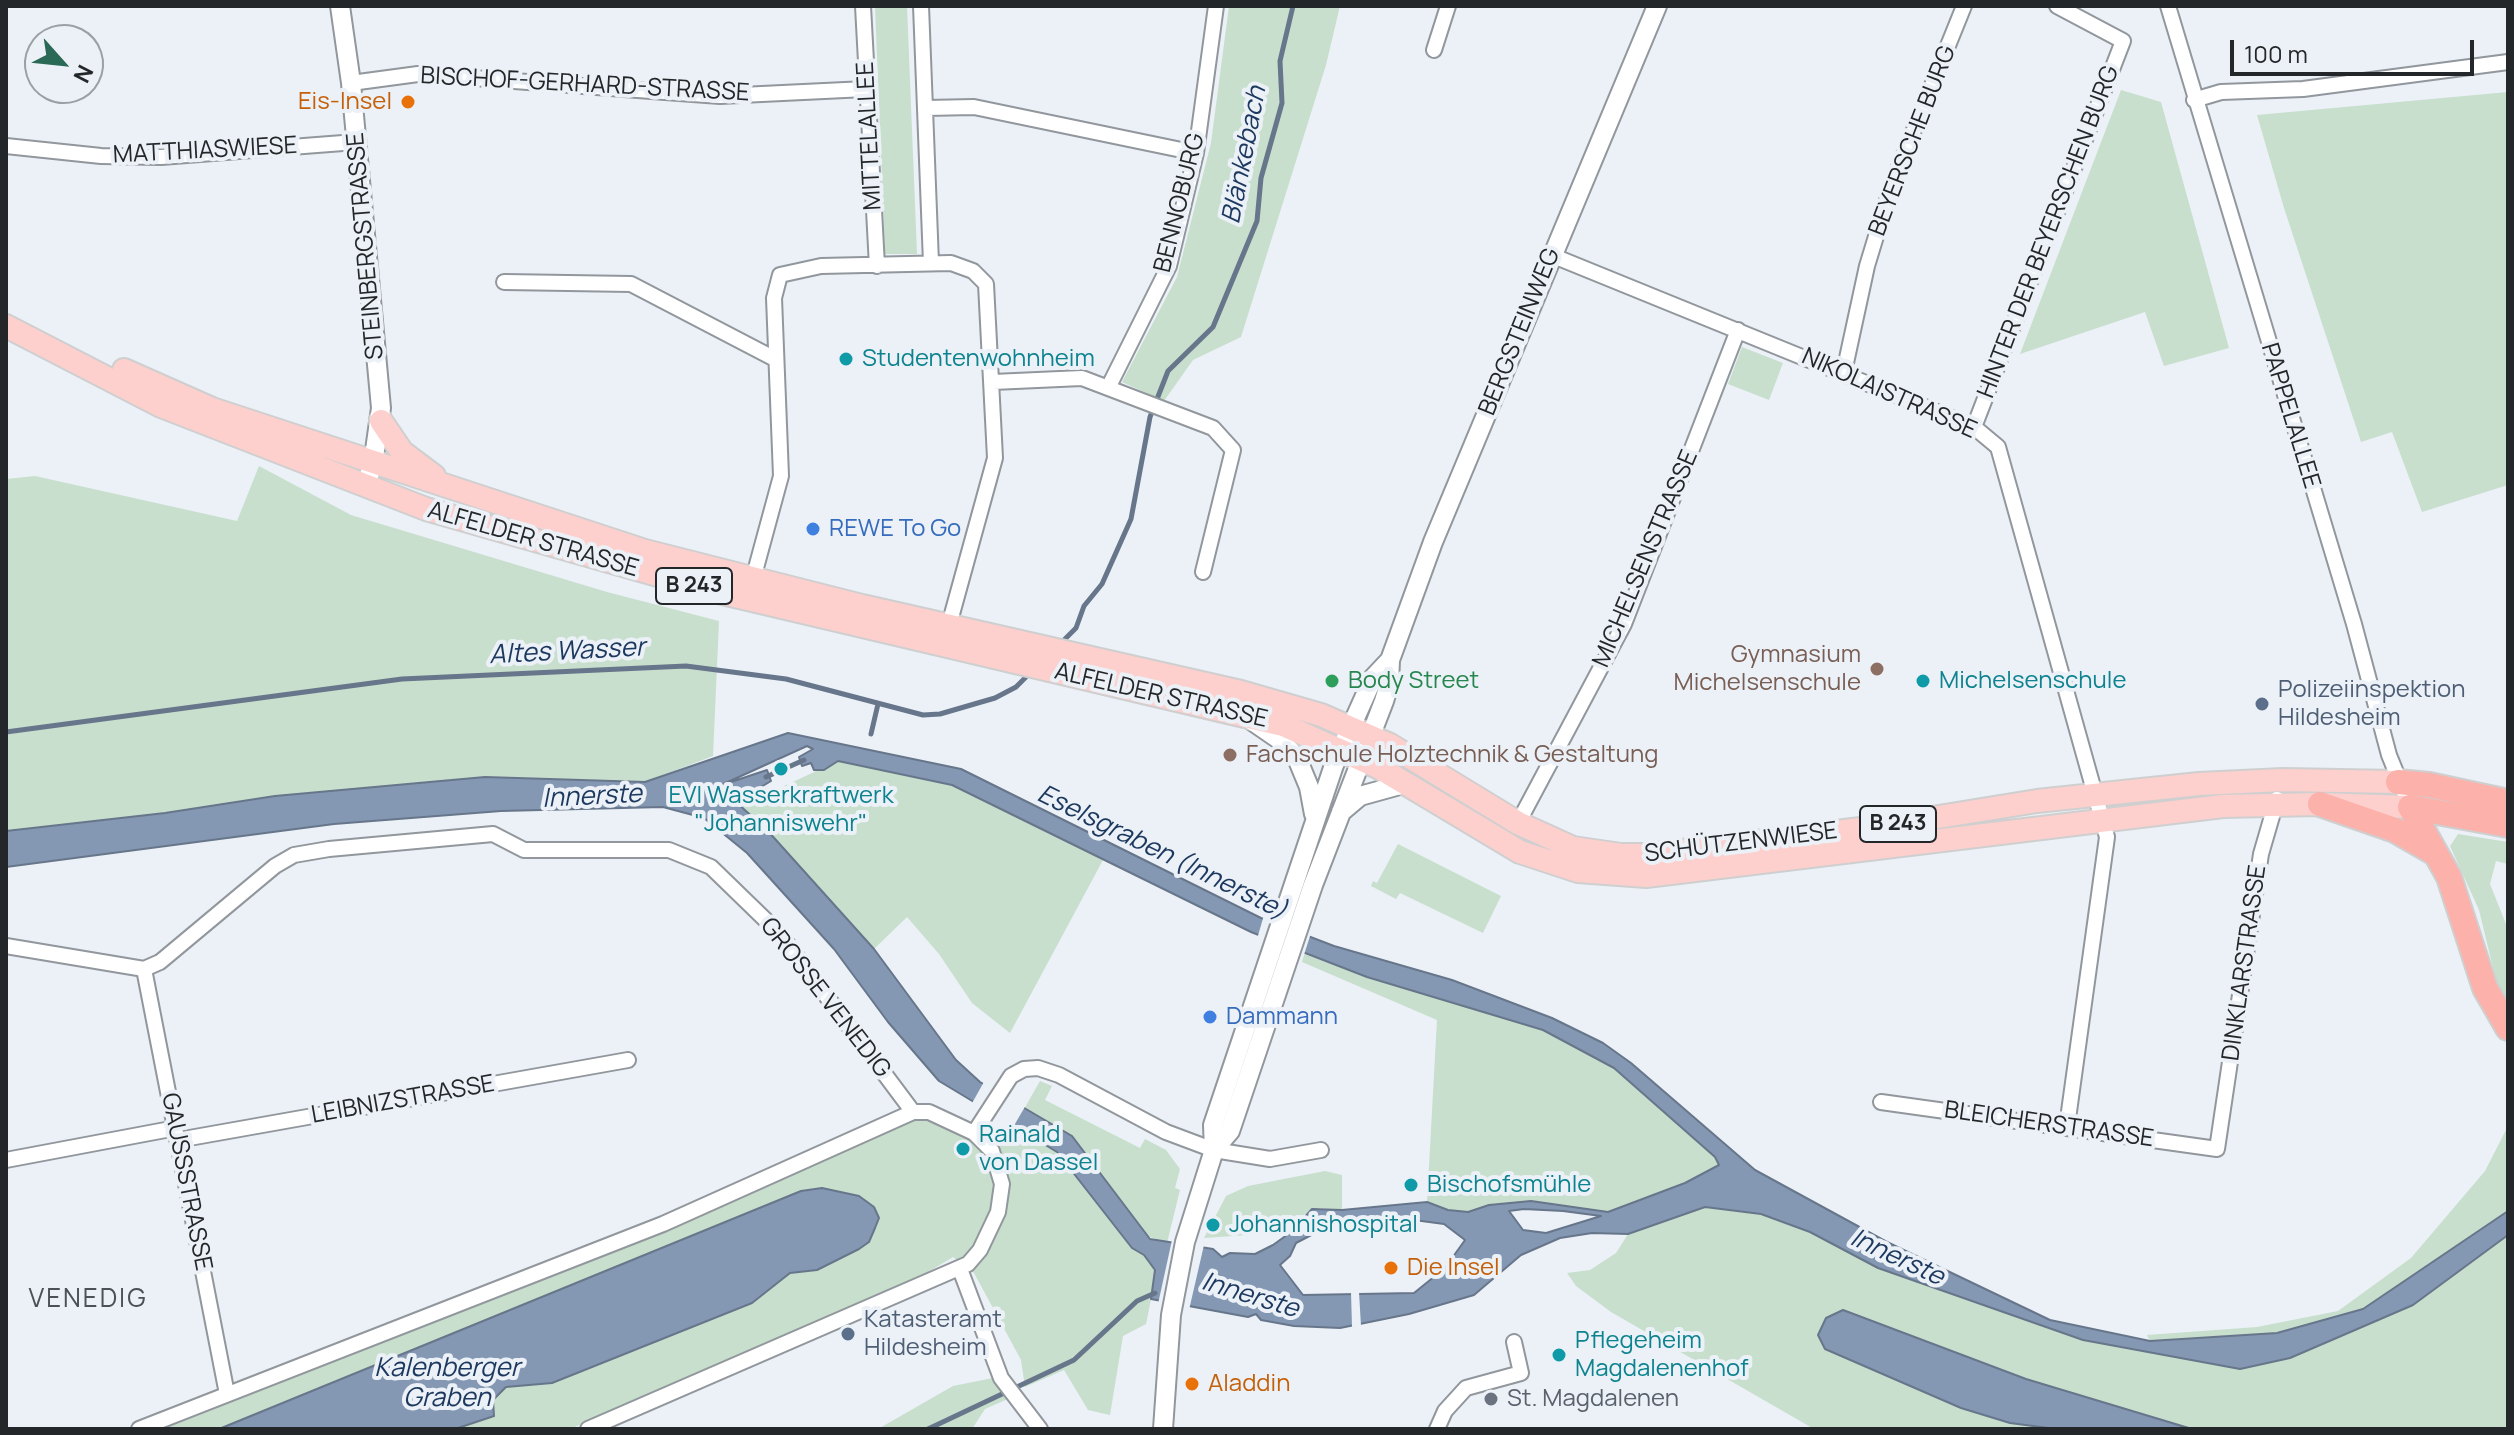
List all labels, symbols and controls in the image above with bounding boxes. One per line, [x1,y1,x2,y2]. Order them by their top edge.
north arrow [24,24,104,104]
scale bar [2234,24,2478,74]
text: 100 m [2244,37,2308,70]
street label: BEYERSCHE BURG [1864,42,1962,240]
text: N [67,60,101,88]
street label: MITTELALLEE [852,61,888,211]
street label: BISCHOF-GERHARD-STRASSE [420,62,750,108]
street label: HINTER DER BEYERSCHEN BURG [1972,62,2126,402]
water label: Blänkebach [1216,84,1274,226]
place label: Eis-Insel [298,88,392,116]
marker: Eis-Insel [399,93,417,111]
street label: STEINBERGSTRASSE [342,131,390,361]
street label: BENNOBURG [1149,131,1211,275]
street label: MATTHIASWIESE [112,132,298,170]
street label: BERGSTEINWEG [1473,244,1567,420]
street label: PAPPELALLEE [2254,340,2326,492]
street label: NIKOLAISTRASSE [1797,343,1981,445]
place label: Studentenwohnheim [862,345,1095,373]
marker: Studentenwohnheim [837,350,855,368]
street label: MICHELSENSTRASSE [1587,446,1705,672]
street label: ALFELDER STRASSE [424,496,642,584]
place label: REWE To Go [829,515,961,543]
marker: REWE To Go [804,520,822,538]
road number: B 243 [656,568,732,604]
water label: Altes Wasser [488,632,646,672]
place label: Gymnasium Michelsenschule [1674,641,1861,697]
street label: ALFELDER STRASSE [1052,657,1270,735]
marker: Gymnasium Michelsenschule [1868,660,1886,678]
place label: Body Street [1348,667,1479,695]
place label: Michelsenschule [1939,667,2126,695]
marker: Body Street [1323,672,1341,690]
marker: Michelsenschule [1914,672,1932,690]
place label: Polizeiinspektion Hildesheim [2278,676,2465,732]
marker: Polizeiinspektion Hildesheim [2253,695,2271,713]
place label: Fachschule Holztechnik & Gestaltung [1246,741,1658,769]
marker: Fachschule Holztechnik & Gestaltung [1221,746,1239,764]
marker: EVI Wasserkraftwerk "Johanniswehr" [772,760,790,778]
water label: Innerste [541,779,643,815]
water label: Eselsgraben (Innerste) [1032,779,1292,927]
place label: EVI Wasserkraftwerk "Johanniswehr" [668,782,894,838]
road number: B 243 [1860,806,1936,842]
street label: SCHÜTZENWIESE [1643,817,1839,869]
street label: DINKLARSTRASSE [2217,863,2273,1063]
street label: GROSSE VENEDIG [754,912,896,1084]
place label: Dammann [1226,1003,1338,1031]
marker: Dammann [1201,1008,1219,1026]
street label: LEIBNIZSTRASSE [309,1070,497,1130]
street label: GAUSSSTRASSE [155,1091,217,1273]
street label: BLEICHERSTRASSE [1942,1096,2156,1154]
place label: Rainald von Dassel [979,1121,1098,1177]
marker: Rainald von Dassel [954,1140,972,1158]
place label: Bischofsmühle [1427,1171,1591,1199]
marker: Bischofsmühle [1402,1176,1420,1194]
place label: Johannishospital [1229,1211,1418,1239]
marker: Johannishospital [1204,1216,1222,1234]
water label: Innerste [1845,1223,1949,1293]
place label: Die Insel [1407,1254,1500,1282]
marker: Die Insel [1382,1259,1400,1277]
water label: Innerste [1198,1267,1302,1325]
district label: VENEDIG [29,1284,147,1316]
place label: Katasteramt Hildesheim [864,1306,1002,1362]
marker: Katasteramt Hildesheim [839,1325,857,1343]
place label: Pflegeheim Magdalenenhof [1575,1327,1749,1383]
marker: Pflegeheim Magdalenenhof [1550,1346,1568,1364]
water label: Kalenberger Graben [374,1353,520,1414]
place label: Aladdin [1208,1370,1290,1398]
marker: Aladdin [1183,1375,1201,1393]
place label: St. Magdalenen [1507,1385,1679,1413]
marker: St. Magdalenen [1482,1390,1500,1408]

